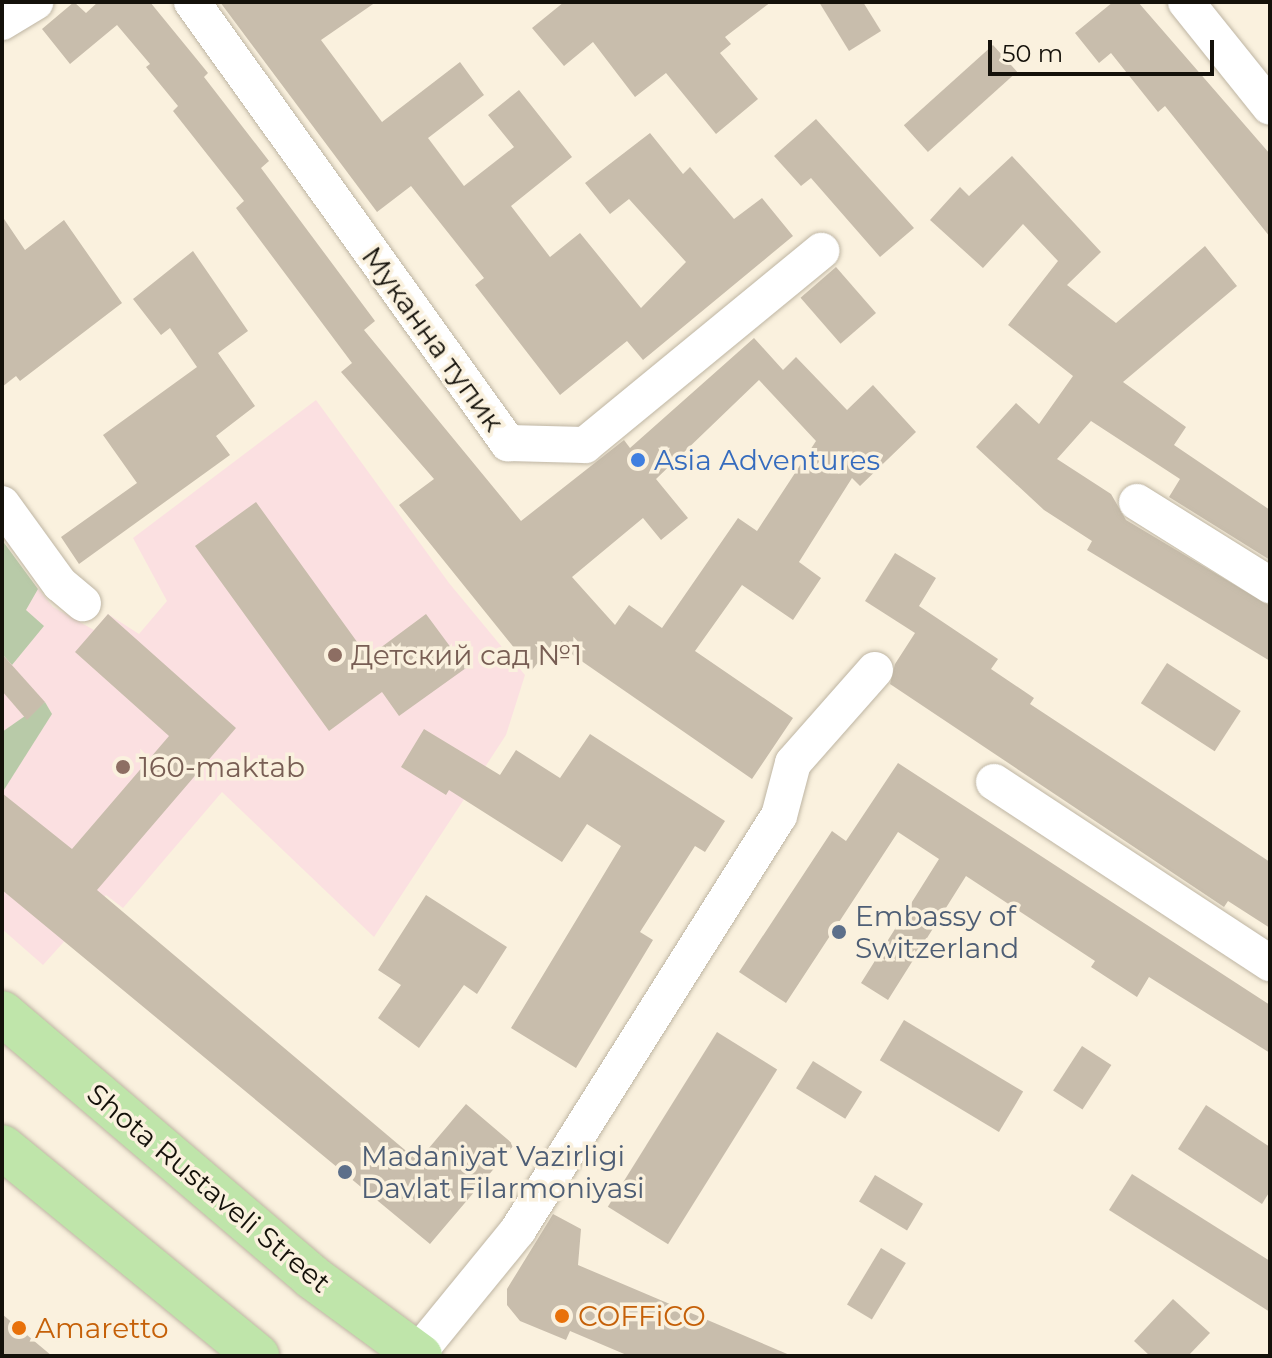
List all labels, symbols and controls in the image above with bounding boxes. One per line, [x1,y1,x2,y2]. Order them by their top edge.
scale bar [992,24,1218,74]
text: 50 m [1002,39,1063,68]
street label: Муканна тупик [355,240,511,438]
place label: Asia Adventures [654,443,880,477]
marker: Asia Adventures [629,451,647,469]
place label: Детский сад №1 [351,638,582,672]
marker: Детский сад №1 [326,646,344,664]
place label: 160-maktab [139,750,305,784]
marker: 160-maktab [114,758,132,776]
place label: Embassy of Switzerland [855,899,1019,965]
marker: Embassy of Switzerland [830,923,848,941]
street label: Shota Rustaveli Street [81,1077,337,1299]
place label: Madaniyat Vazirligi Davlat Filarmoniyasi [361,1139,645,1205]
marker: Madaniyat Vazirligi Davlat Filarmoniyasi [336,1163,354,1181]
place label: COFFiCO [578,1299,706,1333]
marker: COFFiCO [553,1307,571,1325]
place label: Amaretto [35,1311,168,1345]
marker: Amaretto [10,1319,28,1337]

